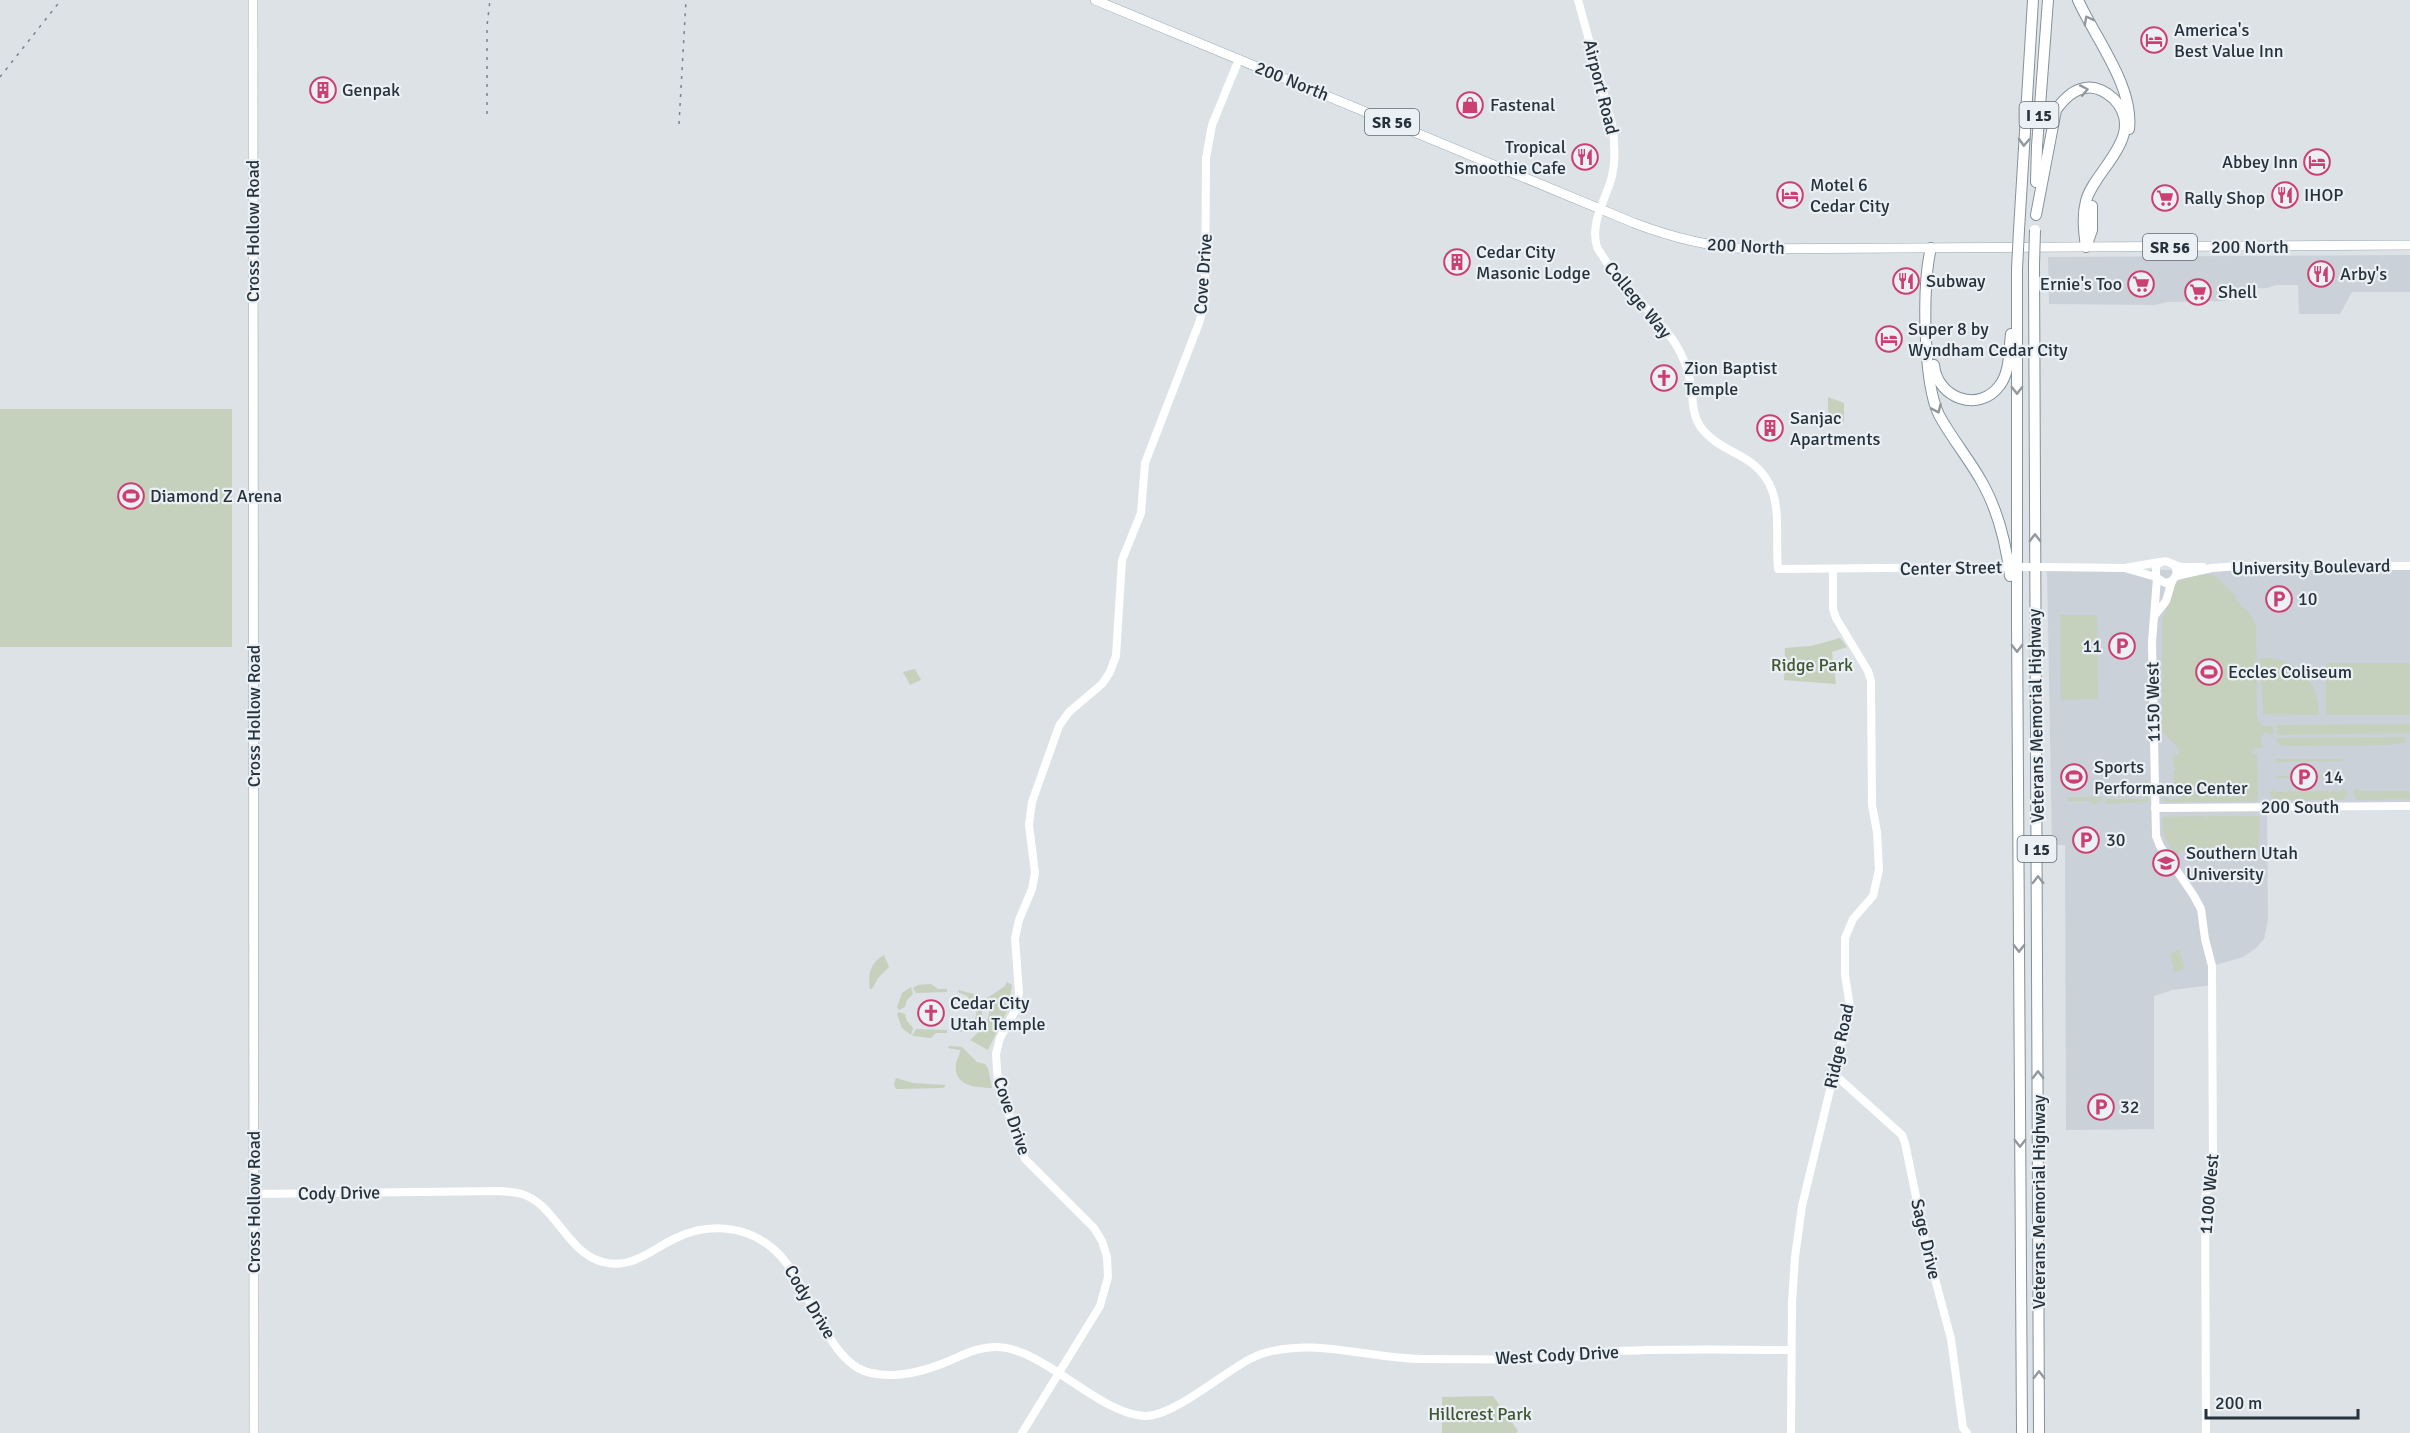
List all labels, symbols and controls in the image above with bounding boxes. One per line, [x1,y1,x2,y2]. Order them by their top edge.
one-way arrow [2084,16,2095,26]
place label: America's Best Value Inn [2174,19,2284,62]
hotel icon: America's Best Value Inn [2139,25,2169,55]
street label: Airport Road [1579,37,1623,137]
street label: 200 North [1252,56,1332,106]
building icon: Genpak [308,75,338,105]
place label: Genpak [342,79,400,101]
one-way arrow [2079,84,2089,97]
shop icon: Fastenal [1455,90,1485,120]
place label: Fastenal [1490,94,1555,116]
road number: I 15 [2020,102,2058,128]
road number: SR 56 [1365,109,1419,135]
place label: Tropical Smoothie Cafe [1454,136,1566,179]
one-way arrow [2017,138,2030,147]
restaurant icon: Tropical Smoothie Cafe [1570,142,1600,172]
hotel icon: Abbey Inn [2302,147,2332,177]
place label: Abbey Inn [2222,151,2298,173]
street label: Cross Hollow Road [242,160,264,302]
place label: Motel 6 Cedar City [1810,174,1890,217]
hotel icon: Motel 6 Cedar City [1775,180,1805,210]
restaurant icon: IHOP [2270,180,2300,210]
supermarket icon: Rally Shop [2150,183,2180,213]
place label: IHOP [2304,184,2343,206]
place label: Rally Shop [2184,187,2265,209]
street label: Cove Drive [1189,233,1217,315]
street label: 200 North [1707,233,1785,259]
road number: SR 56 [2143,234,2197,260]
street label: 200 North [2211,236,2289,258]
place label: Cedar City Masonic Lodge [1476,241,1590,284]
building icon: Cedar City Masonic Lodge [1442,247,1472,277]
street label: College Way [1599,257,1677,343]
restaurant icon: Arby's [2306,259,2336,289]
place label: Arby's [2340,263,2387,285]
restaurant icon: Subway [1891,266,1921,296]
supermarket icon: Ernie's Too [2126,269,2156,299]
place label: Subway [1926,270,1986,292]
place label: Ernie's Too [2040,273,2122,295]
supermarket icon: Shell [2183,277,2213,307]
place label: Shell [2218,281,2257,303]
place label: Super 8 by Wyndham Cedar City [1908,318,2068,361]
hotel icon: Super 8 by Wyndham Cedar City [1874,324,1904,354]
place label: Zion Baptist Temple [1684,357,1777,400]
church icon: Zion Baptist Temple [1649,363,1679,393]
one-way arrow [2011,386,2023,395]
one-way arrow [1930,403,1942,414]
place label: Sanjac Apartments [1790,407,1880,450]
building icon: Sanjac Apartments [1755,413,1785,443]
sports icon: Diamond Z Arena [116,481,146,511]
place label: Diamond Z Arena [150,485,282,507]
one-way arrow [2029,533,2041,542]
street label: University Boulevard [2231,555,2391,579]
street label: Center Street [1900,556,2002,580]
parking icon: 10 [2264,584,2294,614]
place label: 10 [2298,588,2317,610]
street label: Veterans Memorial Highway [2023,608,2049,823]
parking icon: 11 [2107,631,2137,661]
place label: 11 [2083,635,2102,657]
one-way arrow [2011,644,2023,653]
street label: Cross Hollow Road [243,645,265,787]
park label: Ridge Park [1771,654,1853,676]
sports icon: Eccles Coliseum [2194,657,2224,687]
place label: Eccles Coliseum [2228,661,2352,683]
street label: 1150 West [2141,662,2165,742]
place label: Sports Performance Center [2094,756,2248,799]
sports icon: Sports Performance Center [2059,762,2089,792]
parking icon: 14 [2289,762,2319,792]
place label: 14 [2324,766,2344,788]
street label: 200 South [2261,796,2339,818]
parking icon: 30 [2071,825,2101,855]
place label: 30 [2106,829,2125,851]
road number: I 15 [2018,836,2056,862]
place label: Southern Utah University [2186,842,2298,885]
school or university icon: Southern Utah University [2151,848,2181,878]
one-way arrow [2032,875,2044,884]
one-way arrow [2013,944,2025,953]
place label: Cedar City Utah Temple [950,992,1046,1035]
church icon: Cedar City Utah Temple [916,998,946,1028]
street label: Ridge Road [1819,1002,1859,1090]
one-way arrow [2032,1070,2044,1079]
street label: Cove Drive [988,1074,1036,1158]
parking icon: 32 [2086,1092,2116,1122]
street label: Veterans Memorial Highway [2028,1094,2050,1309]
place label: 32 [2120,1096,2139,1118]
street label: Cross Hollow Road [243,1131,265,1273]
one-way arrow [2014,1139,2026,1148]
street label: 1100 West [2195,1153,2223,1235]
street label: Cody Drive [298,1181,380,1205]
street label: Sage Drive [1906,1197,1946,1281]
street label: Cody Drive [779,1261,841,1343]
street label: West Cody Drive [1495,1341,1619,1369]
one-way arrow [2033,1370,2045,1379]
scale bar [2206,1382,2358,1420]
text: 200 m [2215,1392,2262,1414]
park label: Hillcrest Park [1428,1403,1532,1425]

